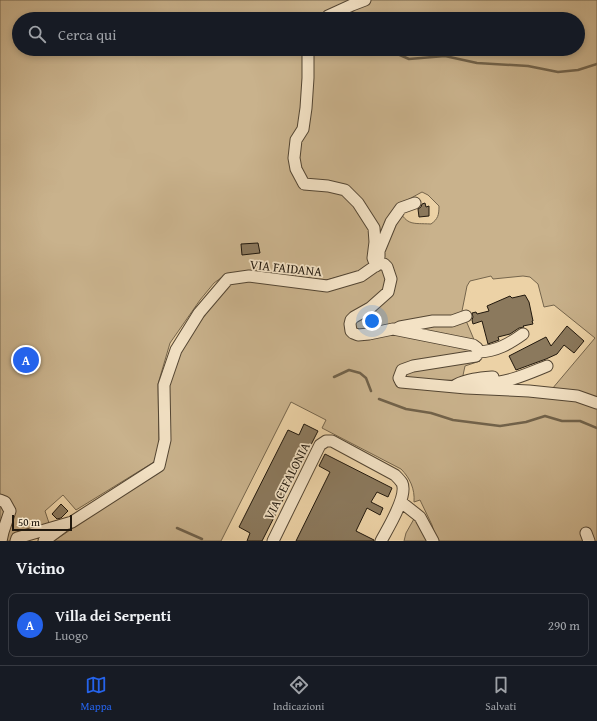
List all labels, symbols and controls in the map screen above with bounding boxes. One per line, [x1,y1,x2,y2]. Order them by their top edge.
search box [12,12,585,56]
icon: search [26,23,48,45]
text: Cerca qui [58,24,116,45]
street label: VIA FAIDANA [249,255,323,281]
your location [362,311,382,331]
pin: A [13,345,39,375]
street label: VIA CEFALONIA [259,439,315,523]
scale bar [12,513,72,532]
text: 50 m [18,514,40,530]
text: Vicino [16,555,65,580]
text: Villa dei Serpenti [55,605,171,626]
text: A [26,616,34,635]
text: 290 m [548,616,580,635]
text: Luogo [55,626,88,645]
tab: Mappa [81,674,112,714]
tab: Indicazioni [273,674,324,714]
tab: Salvati [485,674,516,714]

